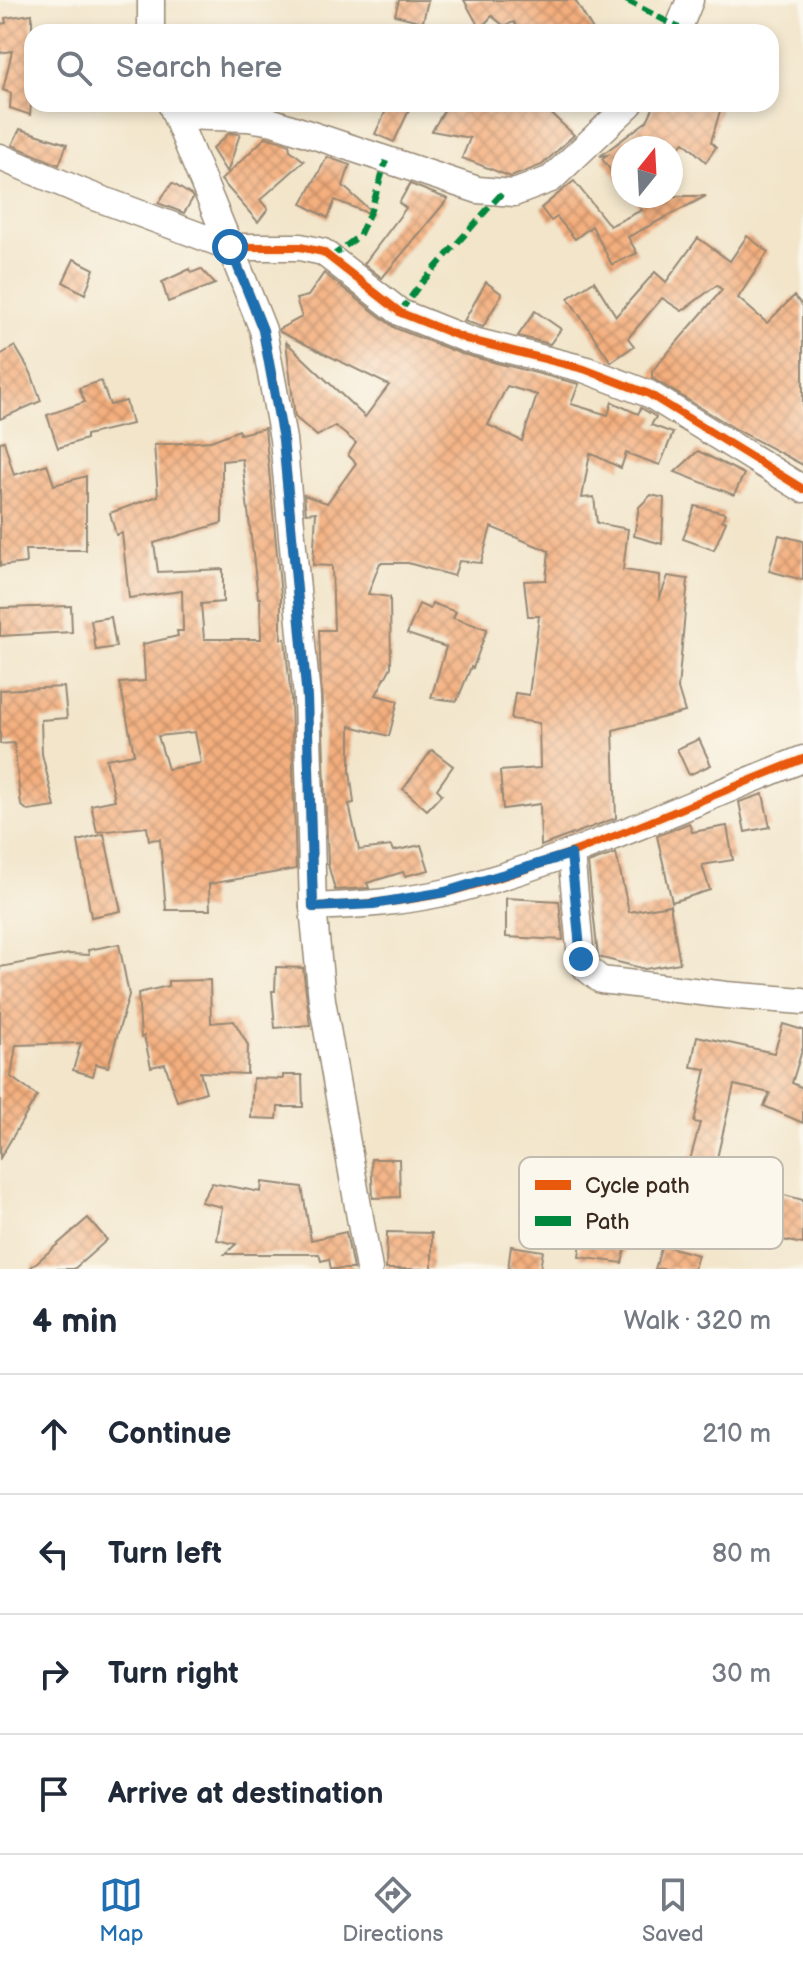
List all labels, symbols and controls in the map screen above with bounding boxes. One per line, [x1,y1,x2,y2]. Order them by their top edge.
search box [24,24,779,112]
icon: search [52,46,96,90]
text: Search here [116,50,282,86]
north arrow [611,136,683,208]
route start [212,229,248,265]
route end [563,941,599,977]
legend [519,1157,783,1249]
text: Cycle path [585,1173,690,1200]
text: Path [585,1209,629,1236]
text: 4 min [32,1301,118,1342]
text: Walk · 320 m [623,1306,771,1337]
icon: ahead [32,1412,76,1456]
text: Continue [108,1416,231,1452]
text: 210 m [702,1419,771,1450]
icon: left [32,1532,76,1576]
text: Turn left [108,1536,222,1572]
text: 80 m [712,1539,771,1570]
icon: right [32,1652,76,1696]
text: Turn right [108,1656,239,1692]
text: 30 m [711,1659,771,1690]
icon: arrive [32,1772,76,1816]
text: Arrive at destination [108,1776,384,1812]
tab: Map [99,1873,144,1948]
tab: Directions [342,1873,443,1948]
tab: Saved [642,1873,704,1948]

